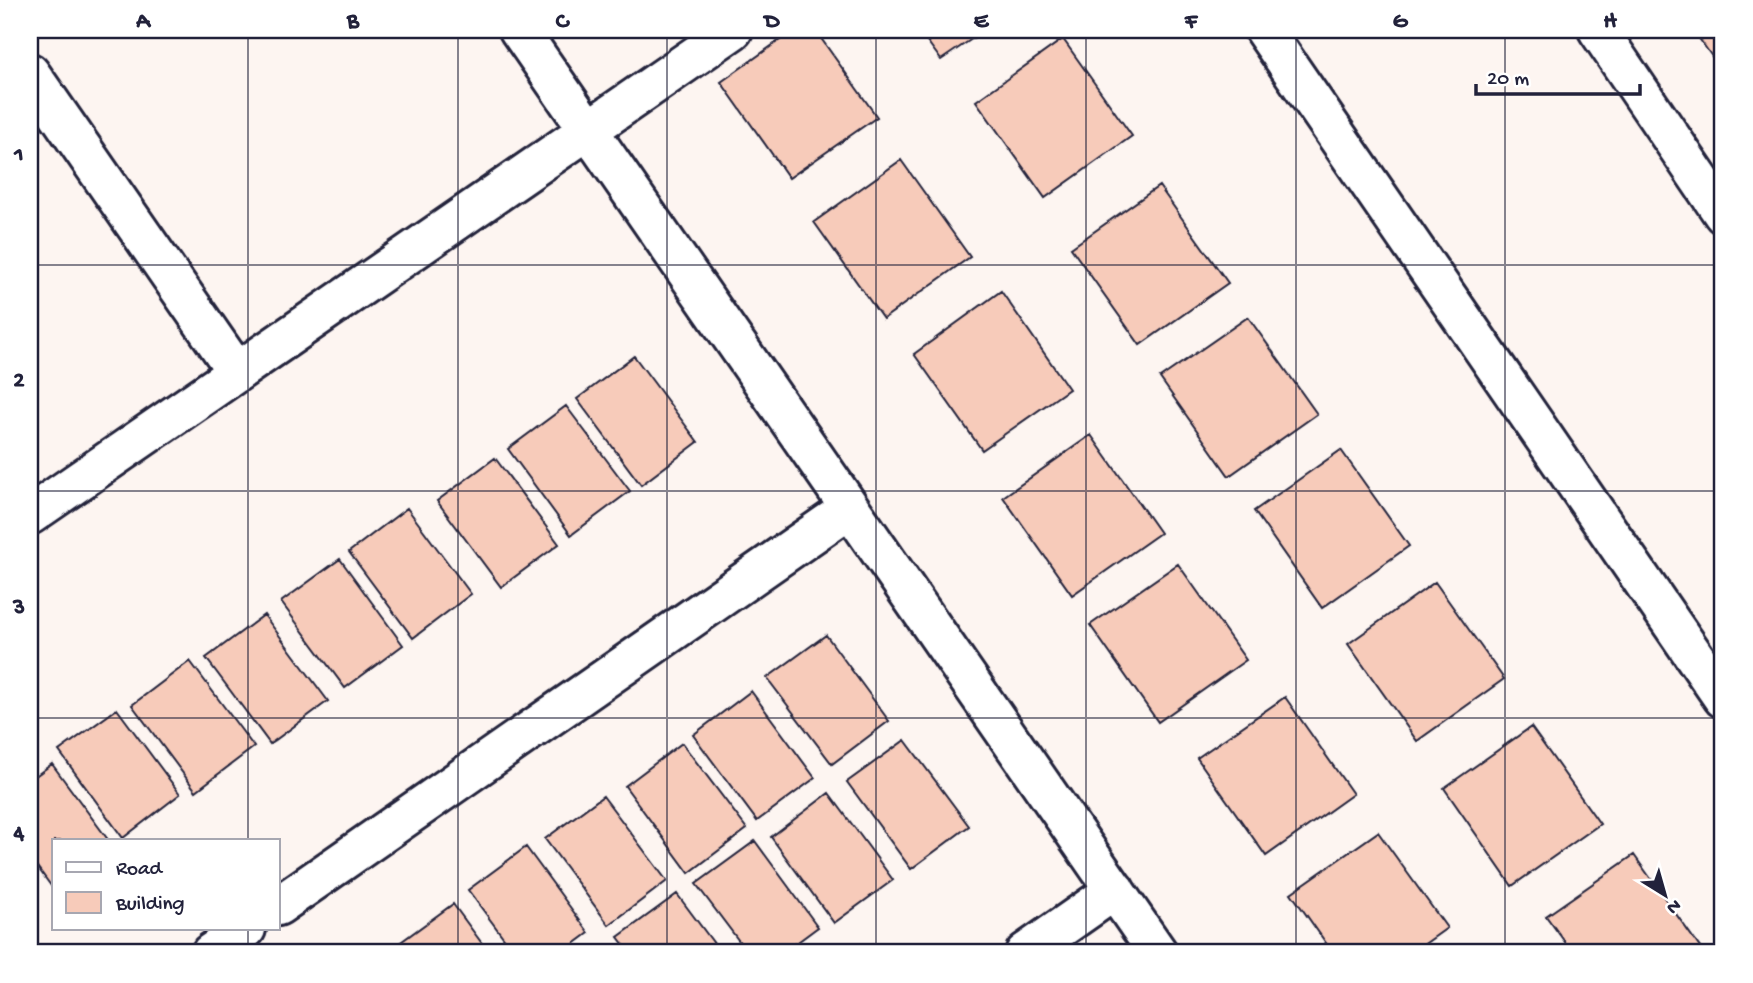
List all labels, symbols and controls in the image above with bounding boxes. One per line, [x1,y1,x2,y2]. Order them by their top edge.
text: A [135,9,151,36]
text: B [346,9,360,36]
text: C [556,9,571,36]
text: D [763,9,781,36]
text: E [974,9,990,36]
text: F [1184,9,1199,36]
text: G [1393,9,1409,36]
text: H [1603,9,1617,36]
scale bar [1476,52,1641,96]
text: 20 m [1487,68,1529,93]
text: 1 [13,142,24,169]
text: 2 [13,368,25,395]
text: 3 [12,595,25,622]
text: 4 [13,821,25,848]
legend [52,839,280,930]
text: Road [116,858,164,883]
north arrow [1630,860,1700,930]
text: Building [115,893,185,918]
text: N [1661,893,1685,919]

